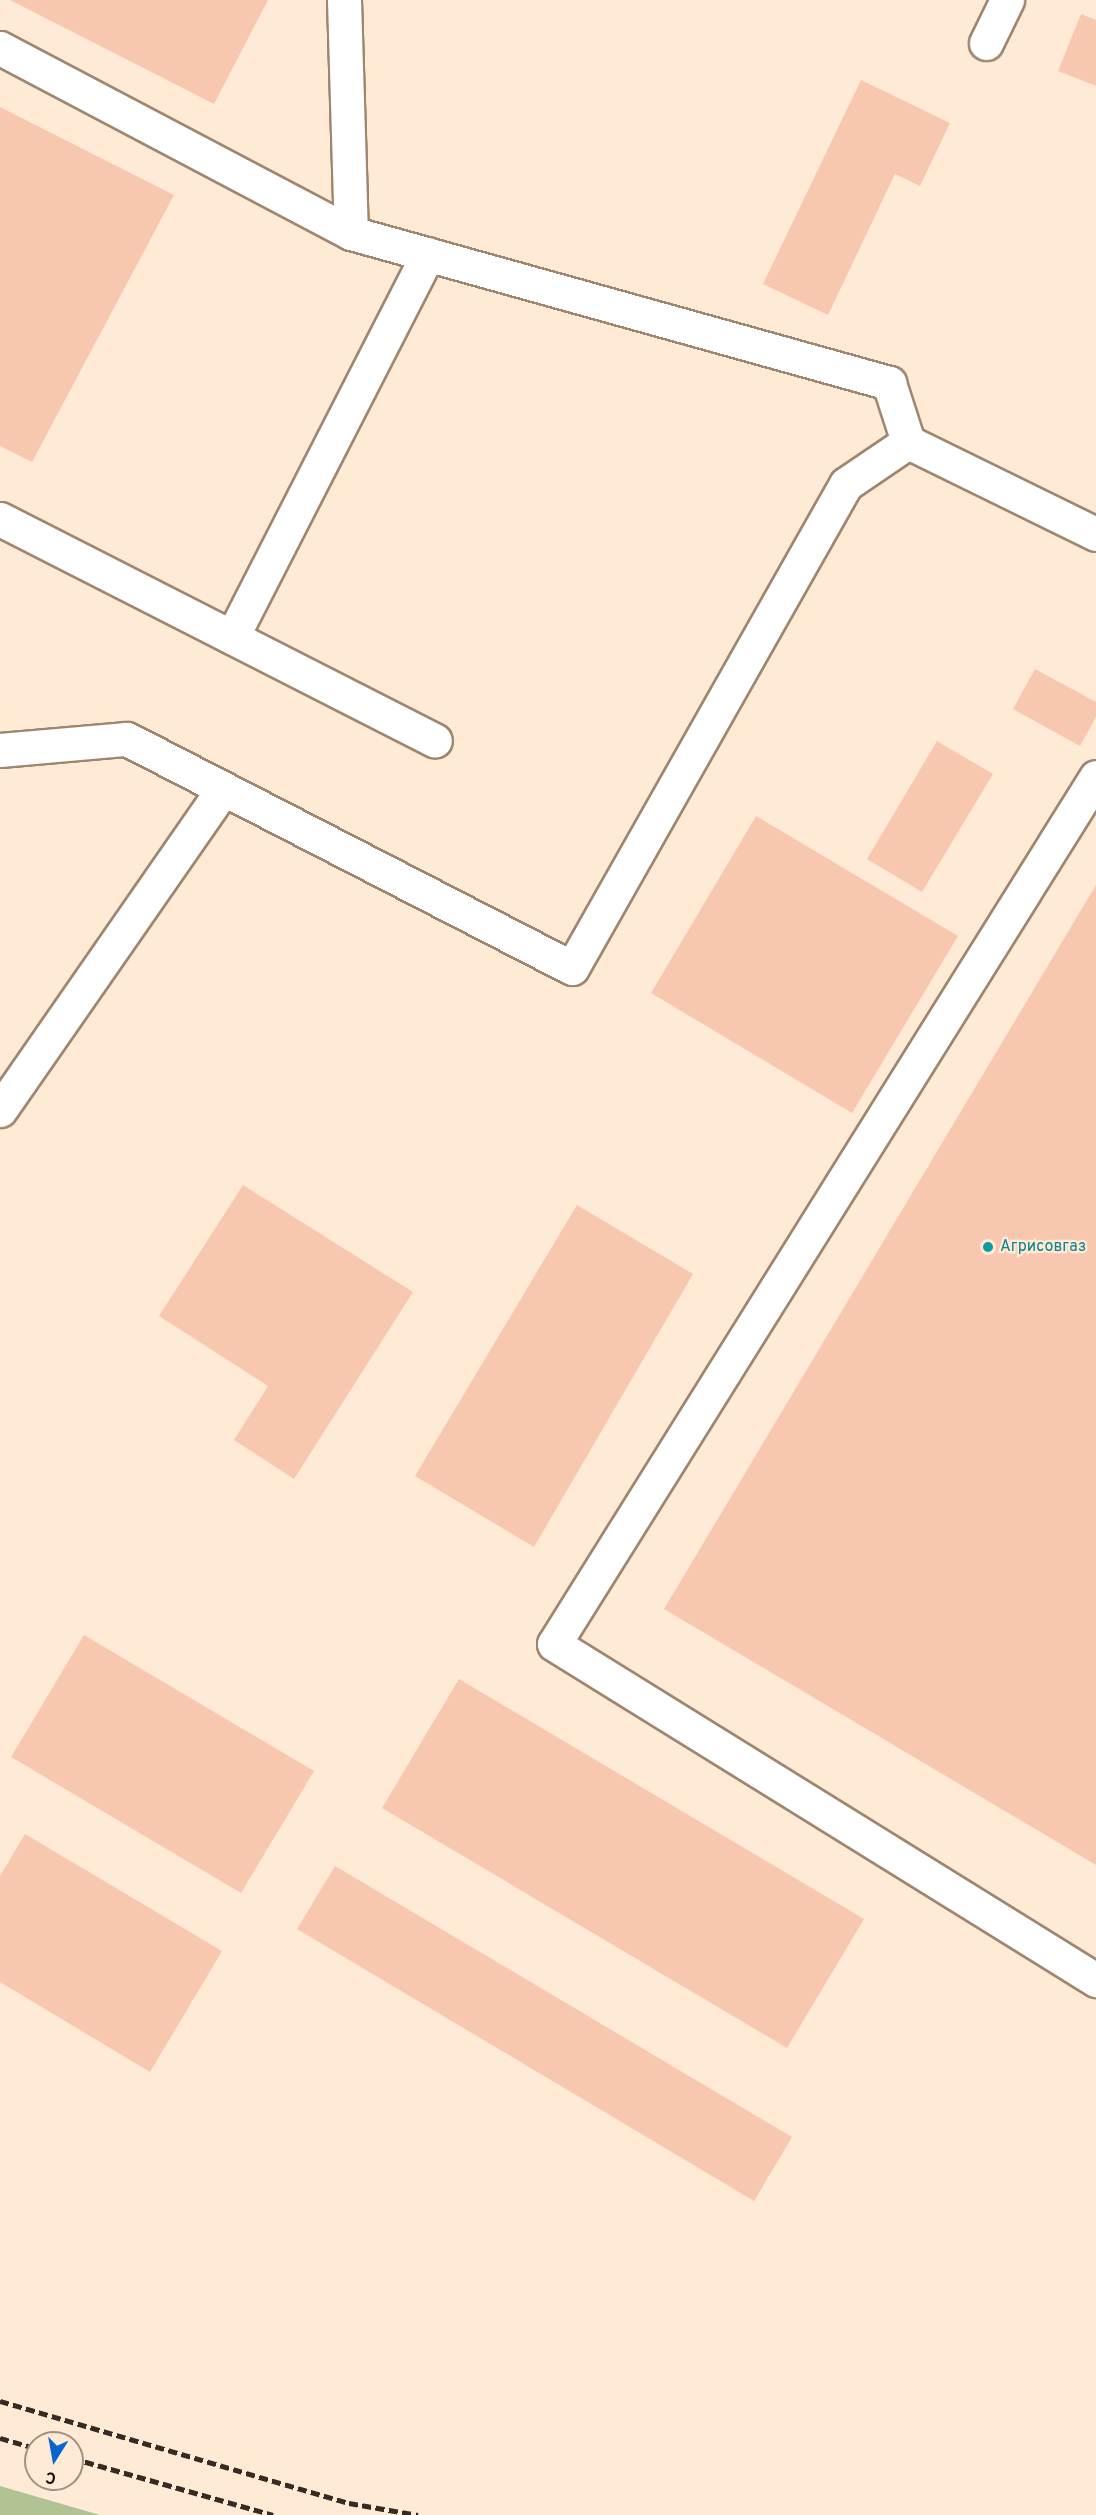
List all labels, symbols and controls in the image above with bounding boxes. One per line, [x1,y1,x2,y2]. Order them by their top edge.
place label: Агрисовгаз [1000,1237,1086,1257]
marker: Агрисовгаз [981,1240,995,1254]
north arrow [24,2431,84,2491]
text: С [44,2466,58,2487]

